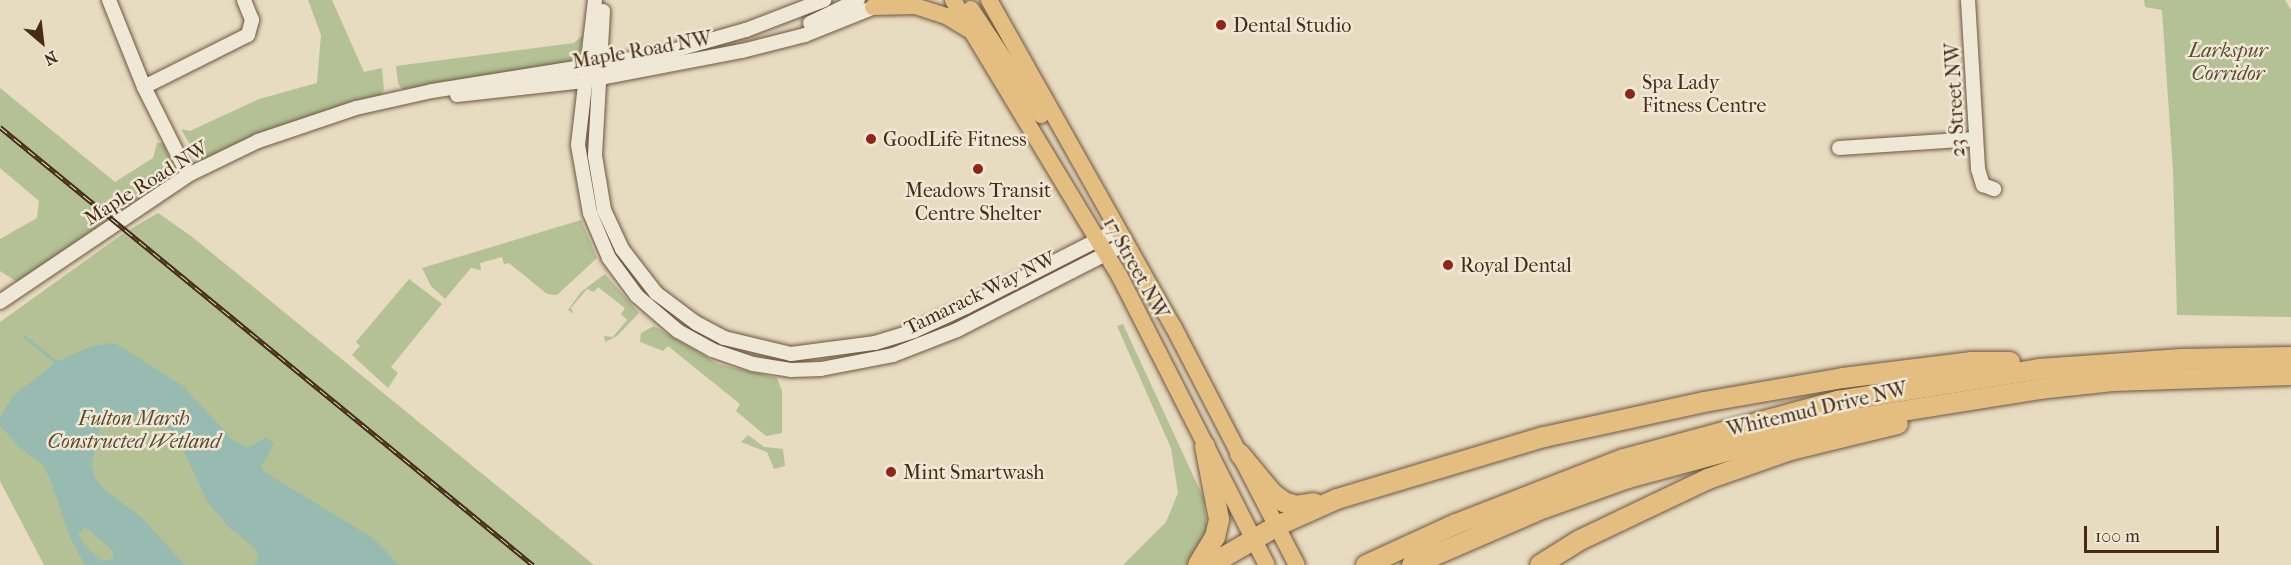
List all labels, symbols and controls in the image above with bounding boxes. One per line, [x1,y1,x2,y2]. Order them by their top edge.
north arrow [12,12,72,72]
place label: Dental Studio [1233,13,1351,37]
marker: Dental Studio [1214,18,1228,32]
street label: Maple Road NW [570,26,714,74]
park label: Larkspur Corridor [2188,39,2268,86]
street label: 23 Street NW [1940,42,1970,158]
text: N [41,47,61,70]
place label: Spa Lady Fitness Centre [1642,70,1766,117]
marker: Spa Lady Fitness Centre [1623,87,1637,101]
place label: GoodLife Fitness [883,127,1027,151]
marker: GoodLife Fitness [864,132,878,146]
street label: Maple Road NW [80,135,212,231]
marker: Meadows Transit Centre Shelter [971,162,985,176]
place label: Meadows Transit Centre Shelter [905,179,1051,226]
street label: 17 Street NW [1098,213,1174,323]
street label: Tamarack Way NW [901,246,1059,340]
place label: Royal Dental [1460,253,1572,277]
marker: Royal Dental [1441,258,1455,272]
street label: Whitemud Drive NW [1724,377,1910,441]
park label: Fulton Marsh Constructed Wetland [48,407,220,454]
place label: Mint Smartwash [903,460,1045,484]
marker: Mint Smartwash [884,465,898,479]
scale bar [2087,514,2222,552]
text: 100 m [2095,526,2140,547]

